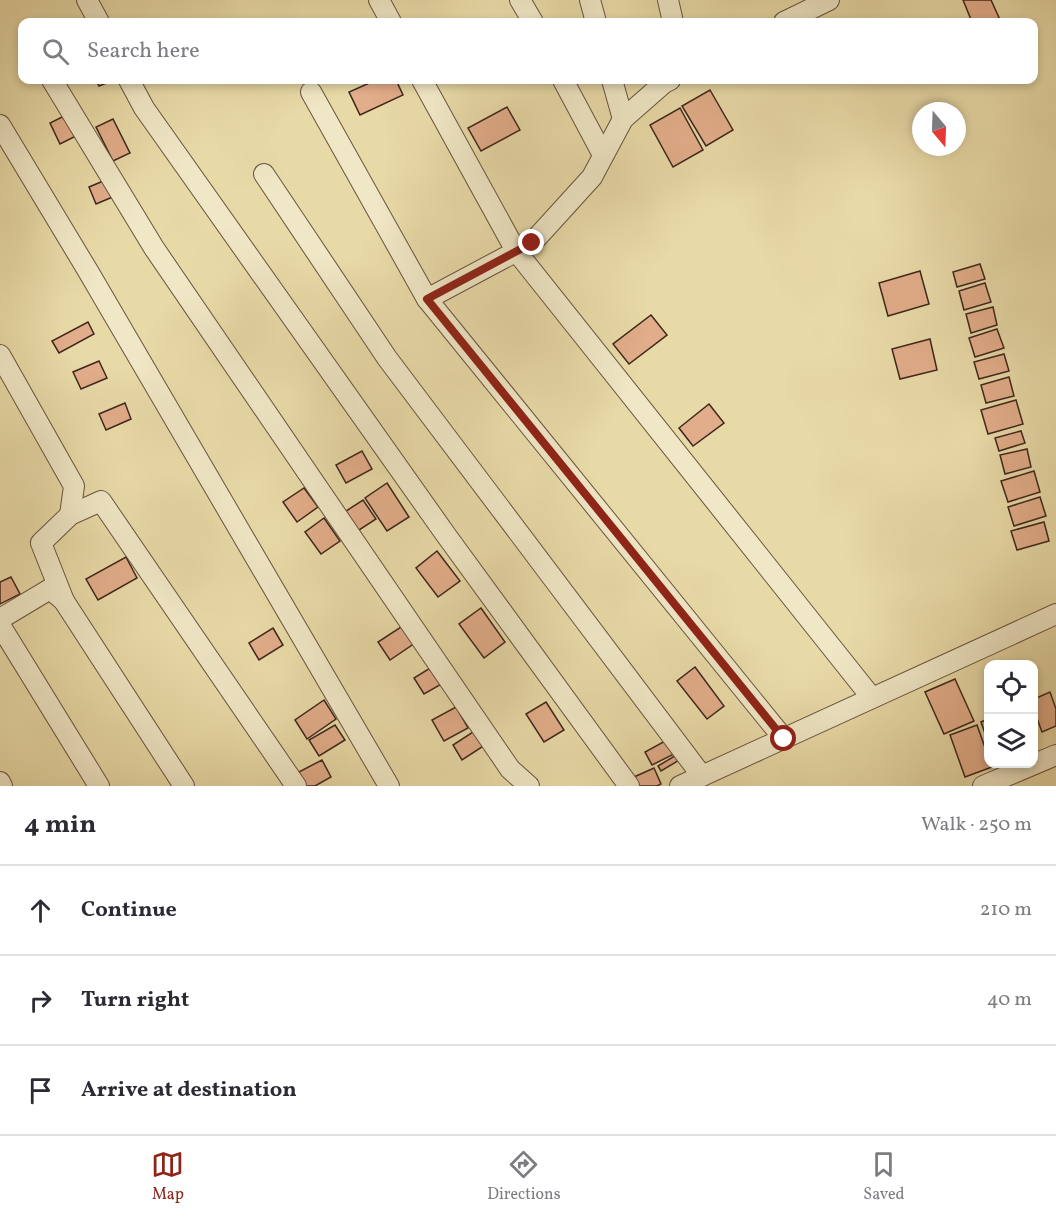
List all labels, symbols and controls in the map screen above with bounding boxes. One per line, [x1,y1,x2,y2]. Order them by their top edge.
search box [18,18,1038,84]
icon: search [39,35,72,68]
text: Search here [87,36,200,67]
north arrow [912,102,966,156]
route end [518,229,544,255]
map controls [984,660,1038,768]
button: locate [984,660,1038,714]
button: layers [984,714,1038,768]
route start [770,725,796,751]
text: 4 min [24,807,96,843]
text: Walk · 250 m [921,811,1032,839]
icon: ahead [24,894,57,927]
text: Continue [81,895,177,926]
text: 210 m [980,896,1032,924]
icon: right [24,984,57,1017]
text: Turn right [81,985,189,1016]
text: 40 m [987,986,1032,1014]
icon: arrive [24,1074,57,1107]
text: Arrive at destination [81,1075,297,1106]
tab: Map [151,1148,184,1206]
tab: Directions [487,1148,561,1206]
tab: Saved [863,1148,905,1206]

